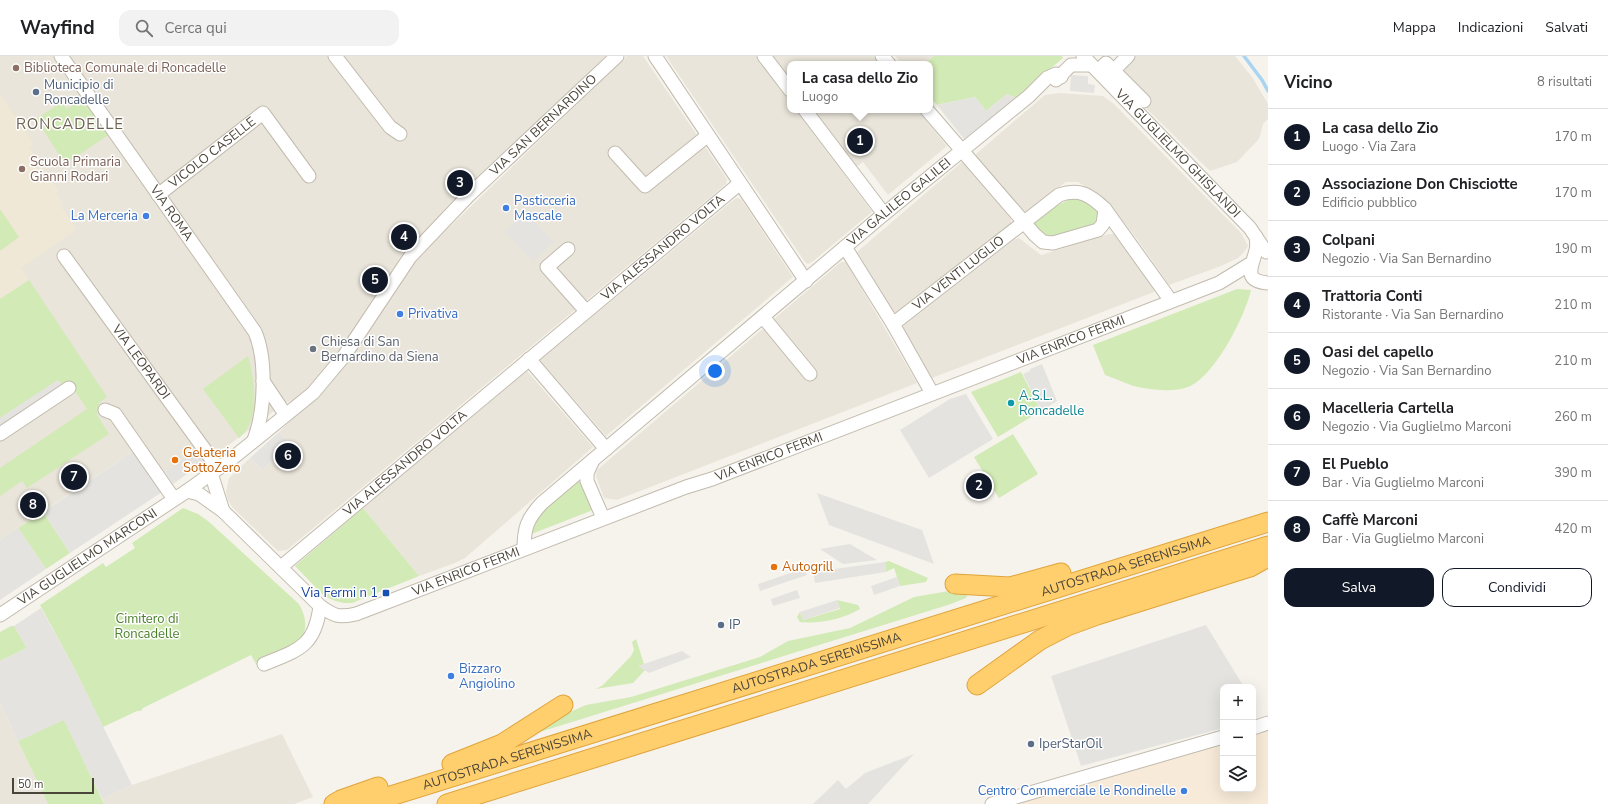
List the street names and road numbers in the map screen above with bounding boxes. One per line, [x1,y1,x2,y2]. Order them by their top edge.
street label: VIA SAN BERNARDINO [485,70,601,181]
street label: VIA GUGLIELMO GHISLANDI [1110,85,1244,222]
street label: VICOLO CASELLE [164,113,260,193]
street label: VIA GALILEO GALILEI [843,154,955,251]
street label: VIA ROMA [145,181,198,245]
street label: VIA ALESSANDRO VOLTA [597,190,729,305]
street label: VIA VENTI LUGLIO [908,232,1008,315]
street label: VIA ENRICO FERMI [1014,311,1128,369]
street label: VIA LEOPARDI [107,320,174,403]
street label: VIA ALESSANDRO VOLTA [339,406,471,521]
street label: VIA ENRICO FERMI [712,428,825,486]
street label: VIA GUGLIELMO MARCONI [13,504,161,610]
street label: AUTOSTRADA SERENISSIMA [1039,531,1213,601]
street label: VIA ENRICO FERMI [409,543,522,601]
street label: AUTOSTRADA SERENISSIMA [729,628,904,698]
street label: AUTOSTRADA SERENISSIMA [420,724,595,795]

